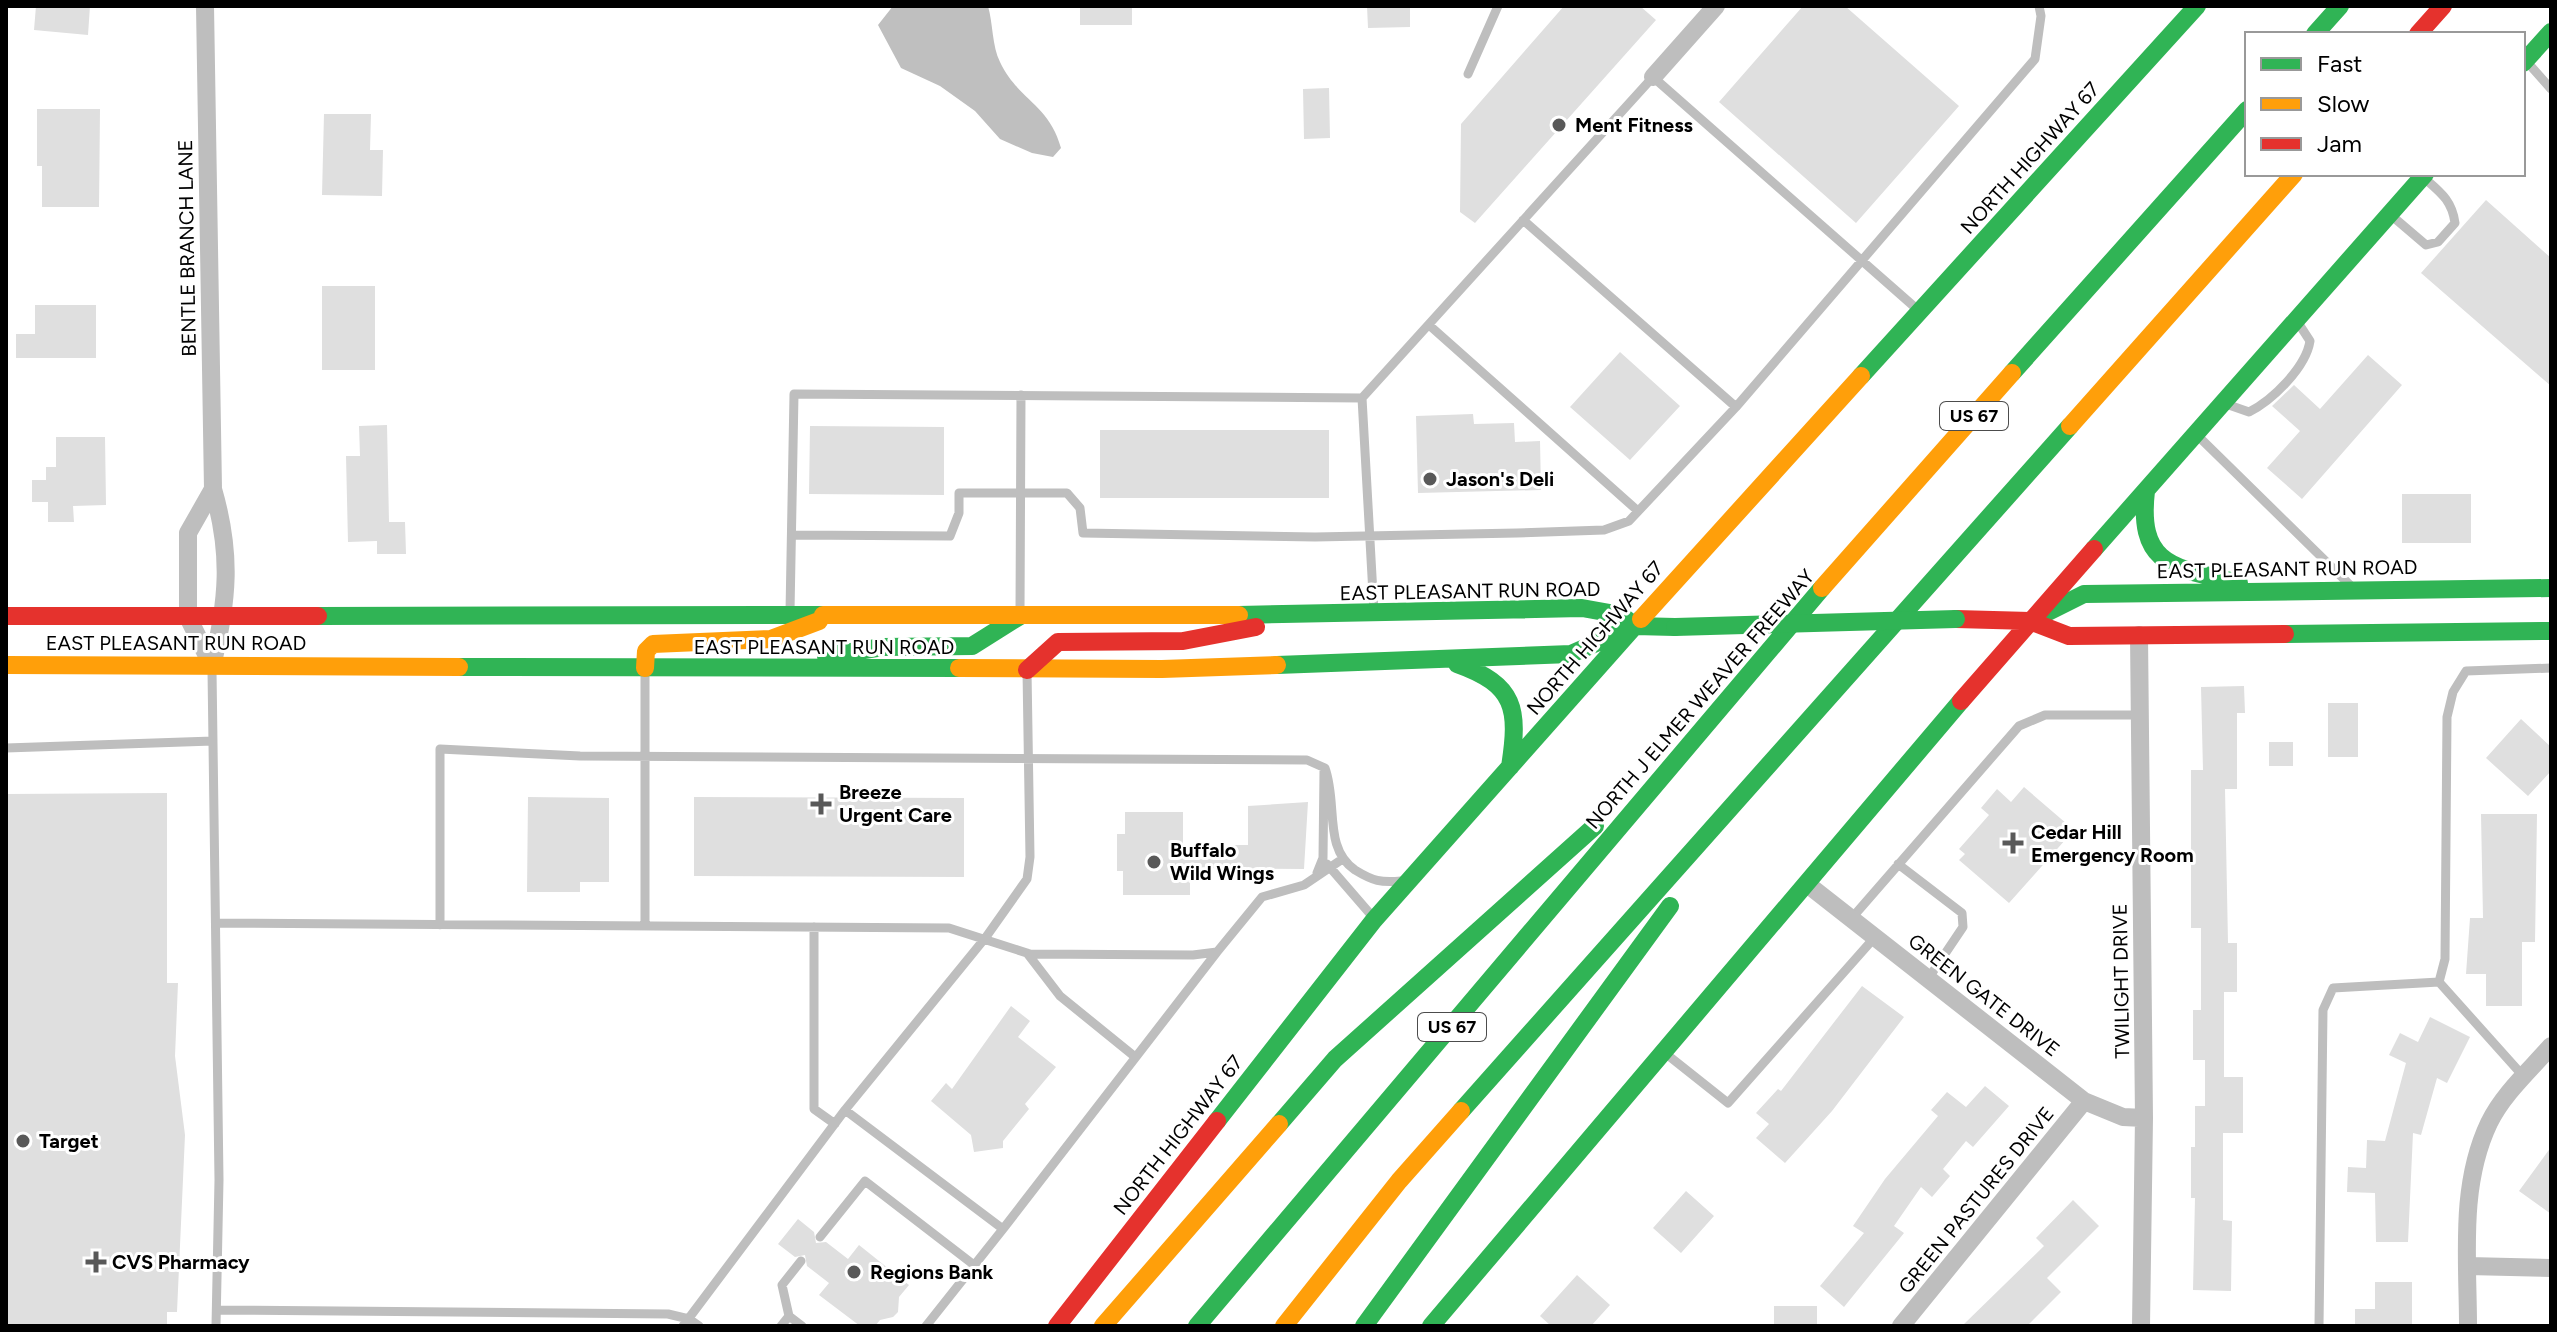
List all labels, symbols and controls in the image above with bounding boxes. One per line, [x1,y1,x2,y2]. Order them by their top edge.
legend [2245,32,2525,176]
text: Fast [2317,49,2362,78]
street label: NORTH HIGHWAY 67 [1955,77,2105,239]
text: Slow [2317,89,2370,118]
place label: Ment Fitness [1575,113,1693,137]
marker: Ment Fitness [1550,116,1568,134]
text: Jam [2317,129,2362,158]
street label: BENTLE BRANCH LANE [173,139,201,357]
road number: US 67 [1940,402,2008,430]
place label: Jason's Deli [1446,467,1554,491]
marker: Jason's Deli [1421,470,1439,488]
street label: EAST PLEASANT RUN ROAD [2156,555,2418,583]
street label: NORTH HIGHWAY 67 [1522,556,1669,720]
street label: NORTH J ELMER WEAVER FREEWAY [1581,564,1819,834]
street label: EAST PLEASANT RUN ROAD [1339,577,1601,605]
street label: EAST PLEASANT RUN ROAD [46,631,306,655]
street label: EAST PLEASANT RUN ROAD [694,635,954,659]
place label: Breeze Urgent Care [839,780,952,827]
marker: Breeze Urgent Care [810,793,832,815]
place label: Cedar Hill Emergency Room [2031,820,2194,867]
marker: Cedar Hill Emergency Room [2002,832,2024,854]
place label: Buffalo Wild Wings [1170,838,1274,885]
marker: Buffalo Wild Wings [1145,853,1163,871]
street label: TWILIGHT DRIVE [2108,903,2134,1059]
street label: GREEN GATE DRIVE [1904,928,2064,1062]
road number: US 67 [1418,1013,1486,1041]
street label: NORTH HIGHWAY 67 [1108,1050,1248,1220]
street label: GREEN PASTURES DRIVE [1893,1102,2059,1298]
place label: Target [39,1129,99,1153]
marker: Target [14,1132,32,1150]
place label: CVS Pharmacy [112,1250,250,1274]
marker: CVS Pharmacy [87,1253,105,1271]
place label: Regions Bank [870,1260,994,1284]
marker: Regions Bank [845,1263,863,1281]

